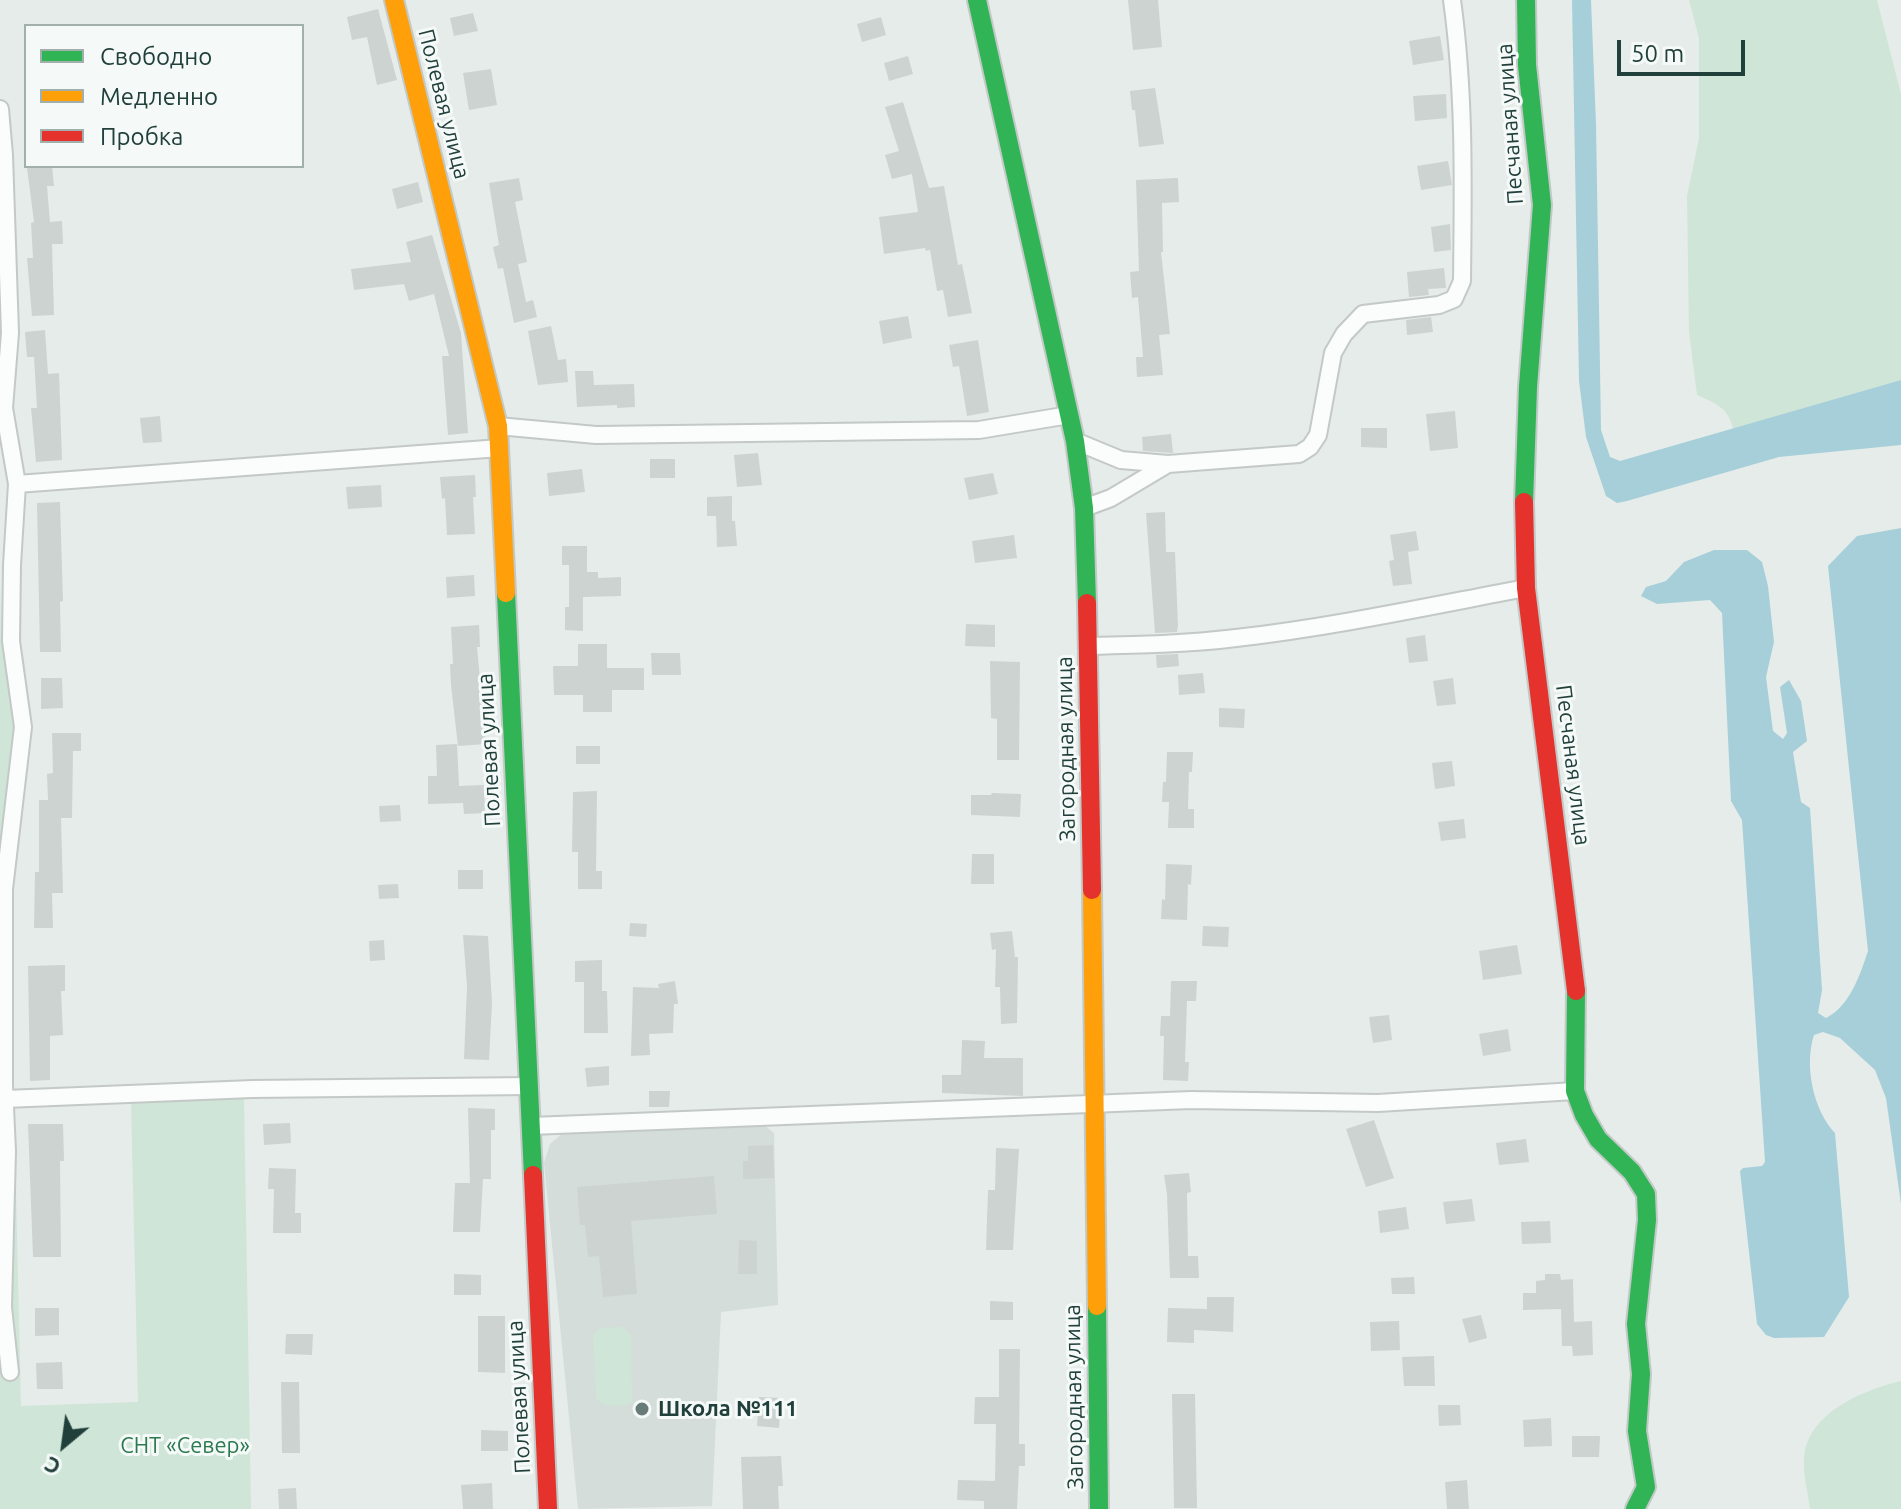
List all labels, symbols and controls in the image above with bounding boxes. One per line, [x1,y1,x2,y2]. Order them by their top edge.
legend [24,24,304,168]
scale bar [1621,24,1749,74]
street label: Полевая улица [413,26,475,182]
text: 50 m [1631,40,1684,67]
street label: Песчаная улица [1491,42,1529,206]
text: Свободно [100,43,212,70]
text: Медленно [100,83,218,110]
text: Пробка [100,123,183,150]
street label: Загородная улица [1051,656,1081,842]
street label: Полевая улица [472,673,506,827]
street label: Песчаная улица [1550,683,1596,847]
street label: Загородная улица [1059,1304,1089,1490]
street label: Полевая улица [502,1320,536,1474]
place label: Школа №111 [658,1396,798,1422]
marker: Школа №111 [633,1400,651,1418]
north arrow [24,1405,104,1485]
park label: СНТ «Север» [120,1433,250,1459]
text: С [40,1452,64,1481]

